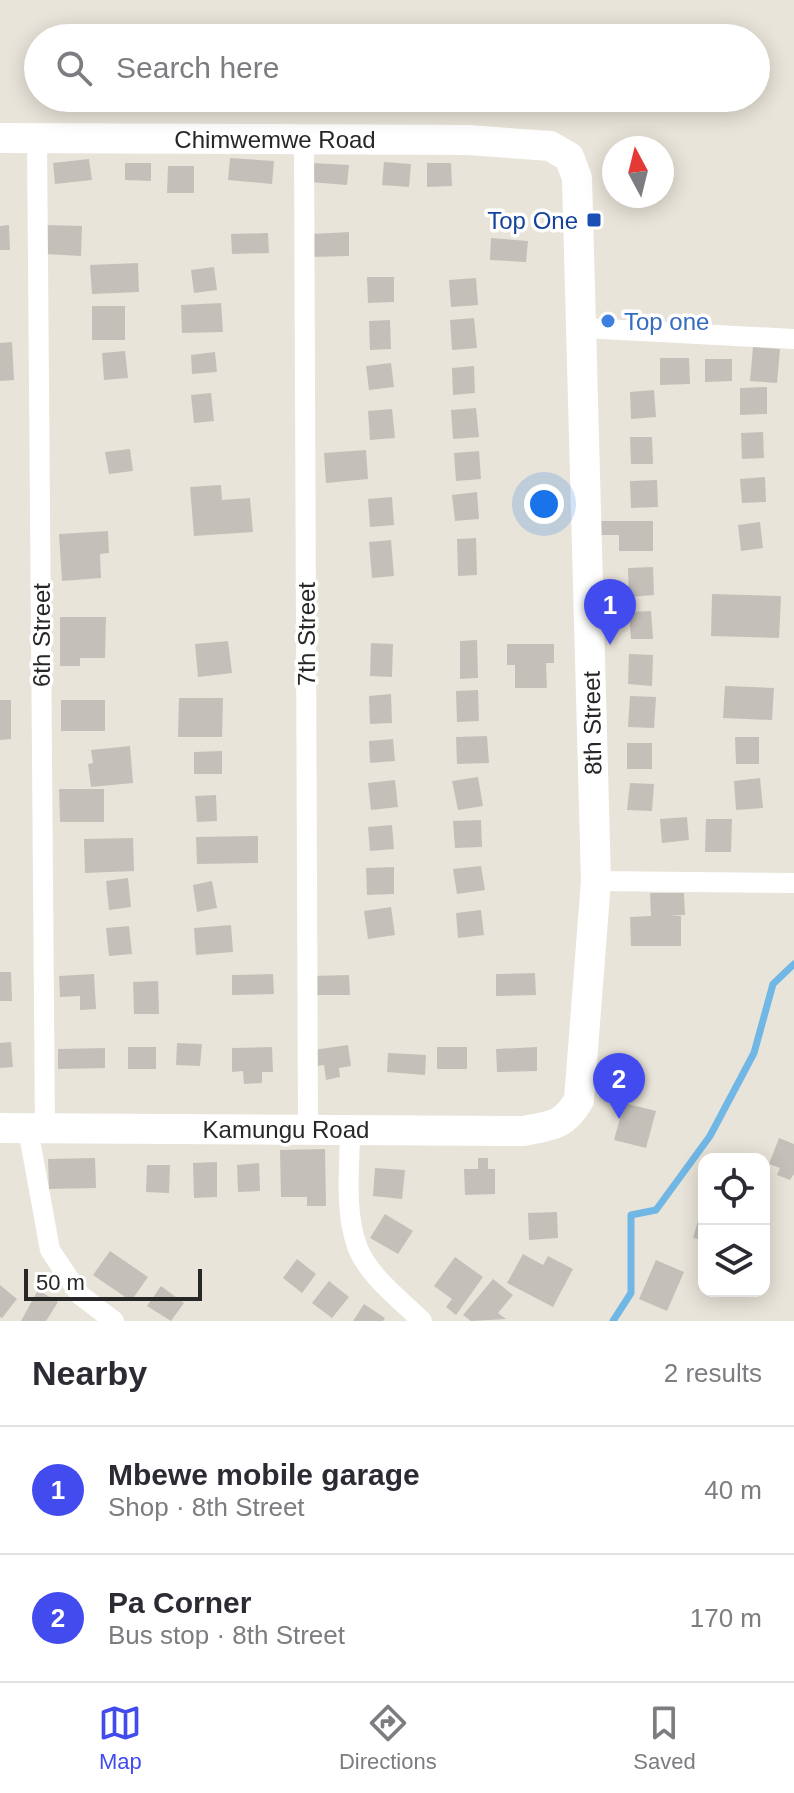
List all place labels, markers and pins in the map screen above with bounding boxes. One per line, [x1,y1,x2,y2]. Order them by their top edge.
place label: Top One [487,207,578,234]
marker: Top One [585,211,603,229]
place label: Top one [624,308,709,335]
marker: Top one [599,312,617,330]
pin: 1 [584,579,636,645]
pin: 2 [593,1053,645,1119]

